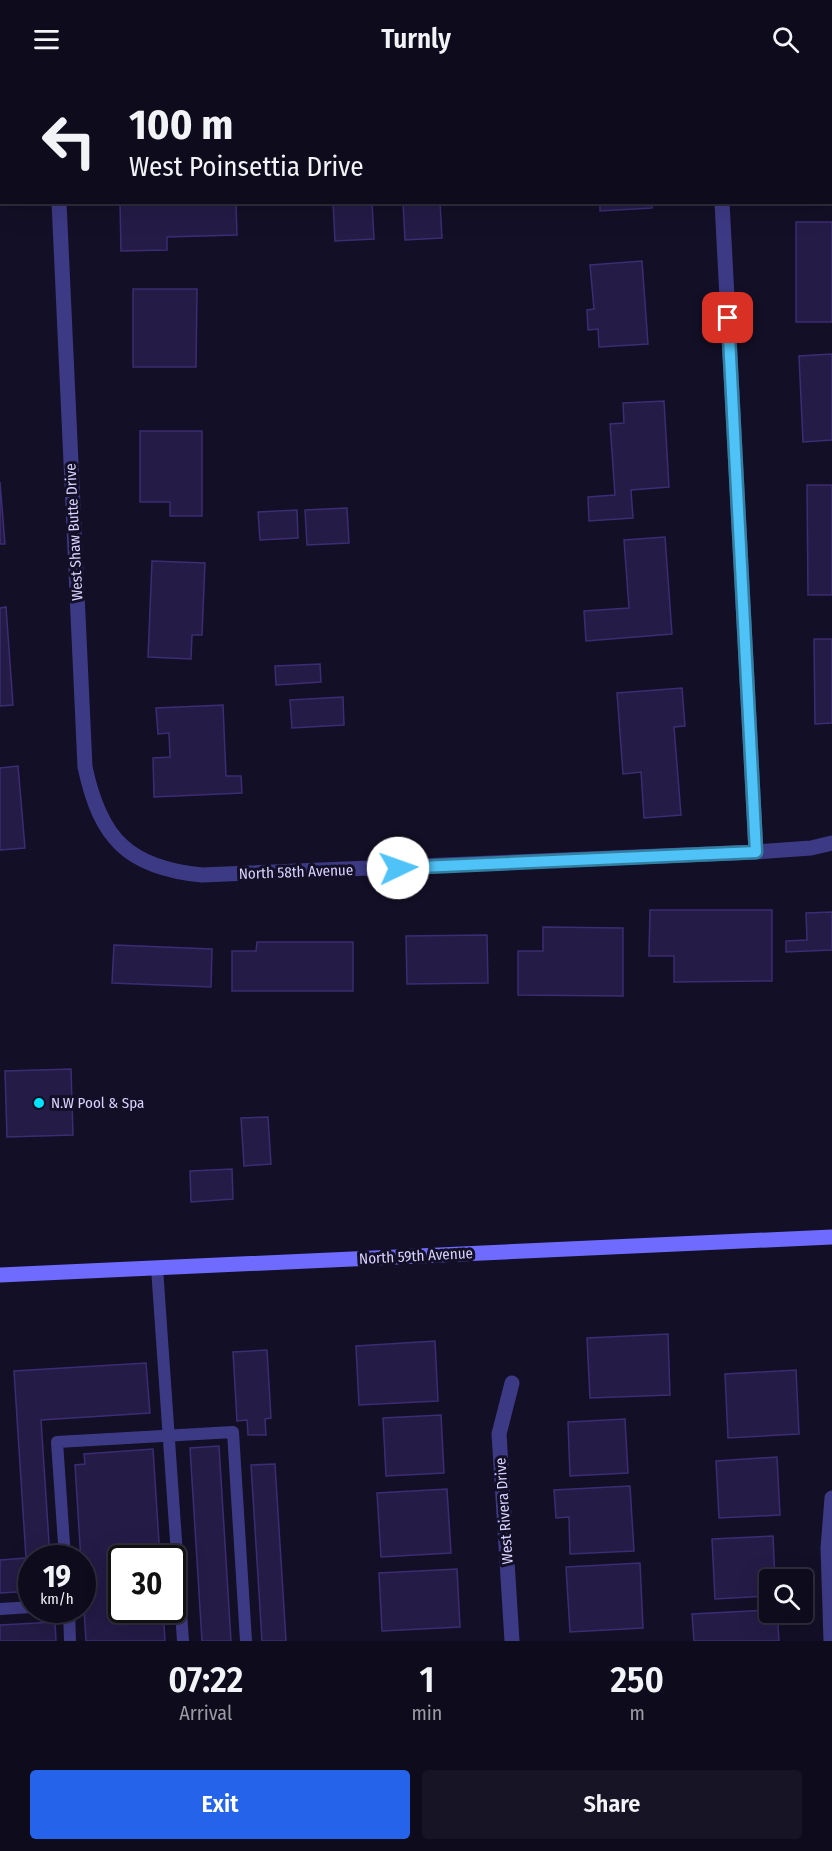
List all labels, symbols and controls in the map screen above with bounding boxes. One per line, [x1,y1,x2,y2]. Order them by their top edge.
icon: menu [30,23,63,56]
text: Turnly [381,23,451,55]
icon: search [769,23,802,56]
text: 100 m [129,100,233,150]
icon: left [30,102,108,180]
text: West Poinsettia Drive [129,151,364,183]
pin [702,292,753,343]
icon: arrive [711,301,744,334]
street label: West Shaw Butte Drive [61,463,87,601]
position arrow [366,836,430,900]
street label: North 58th Avenue [239,861,353,883]
place label: N.W Pool & Spa [51,1094,144,1112]
marker: N.W Pool & Spa [32,1096,46,1110]
street label: North 59th Avenue [359,1244,473,1268]
street label: West Rivera Drive [491,1457,517,1565]
speed limit sign: 30 [108,1545,186,1623]
text: 19 [43,1559,71,1595]
map controls [759,1569,813,1623]
button: search [759,1569,813,1623]
text: km/h [40,1590,74,1608]
text: 07:22 [168,1658,243,1702]
text: 1 [419,1658,434,1702]
text: 250 [611,1658,664,1702]
text: Arrival [179,1701,232,1725]
text: min [411,1701,442,1725]
text: m [629,1701,645,1725]
button: Exit [30,1770,410,1839]
button: Share [422,1770,802,1839]

